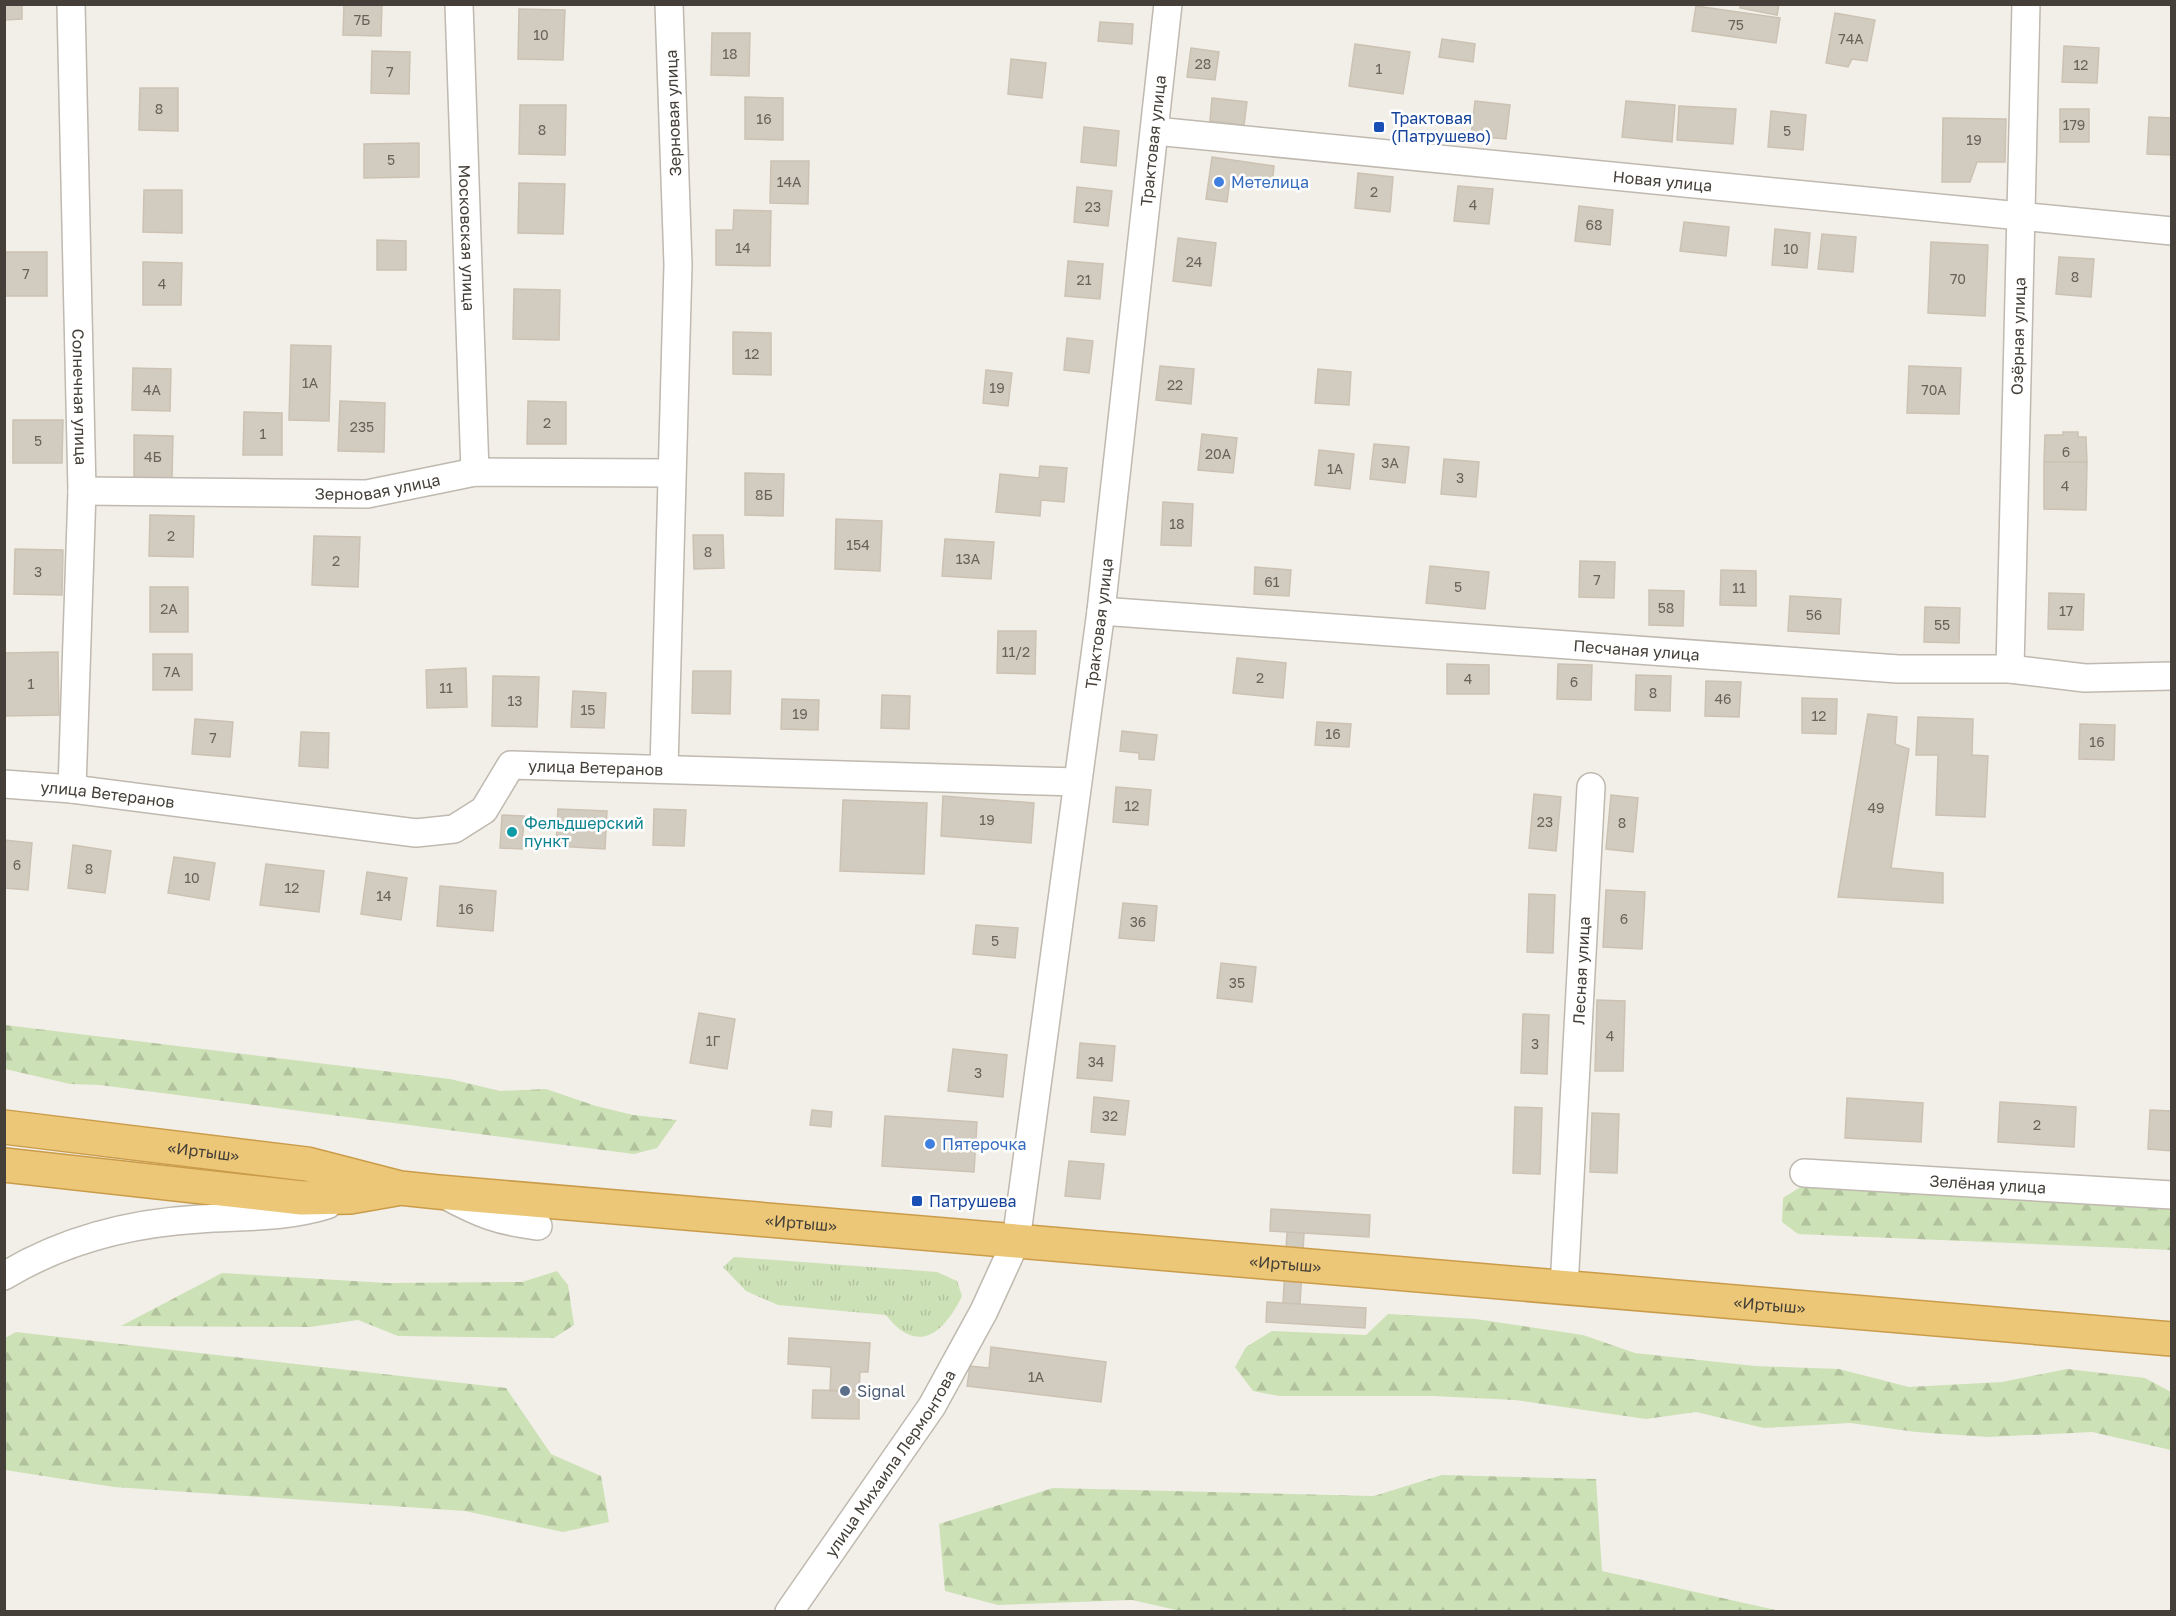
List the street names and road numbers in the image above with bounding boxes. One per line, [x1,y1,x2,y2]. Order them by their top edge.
street label: Зерновая улица [661,49,685,177]
street label: Трактовая улица [1136,74,1170,207]
street label: Московская улица [454,164,479,311]
street label: Новая улица [1612,166,1713,196]
street label: Озёрная улица [2007,277,2029,395]
street label: Солнечная улица [68,328,91,465]
street label: Зерновая улица [314,469,442,505]
street label: Трактовая улица [1081,557,1117,690]
street label: Песчаная улица [1573,635,1701,665]
street label: улица Ветеранов [528,756,664,780]
street label: улица Ветеранов [40,777,176,812]
street label: Лесная улица [1568,916,1594,1025]
street label: «Иртыш» [167,1137,241,1166]
street label: Зелёная улица [1929,1171,2047,1197]
street label: «Иртыш» [764,1210,838,1236]
street label: «Иртыш» [1249,1251,1322,1277]
street label: «Иртыш» [1733,1292,1807,1318]
street label: улица Михаила Лермонтова [820,1366,960,1561]

